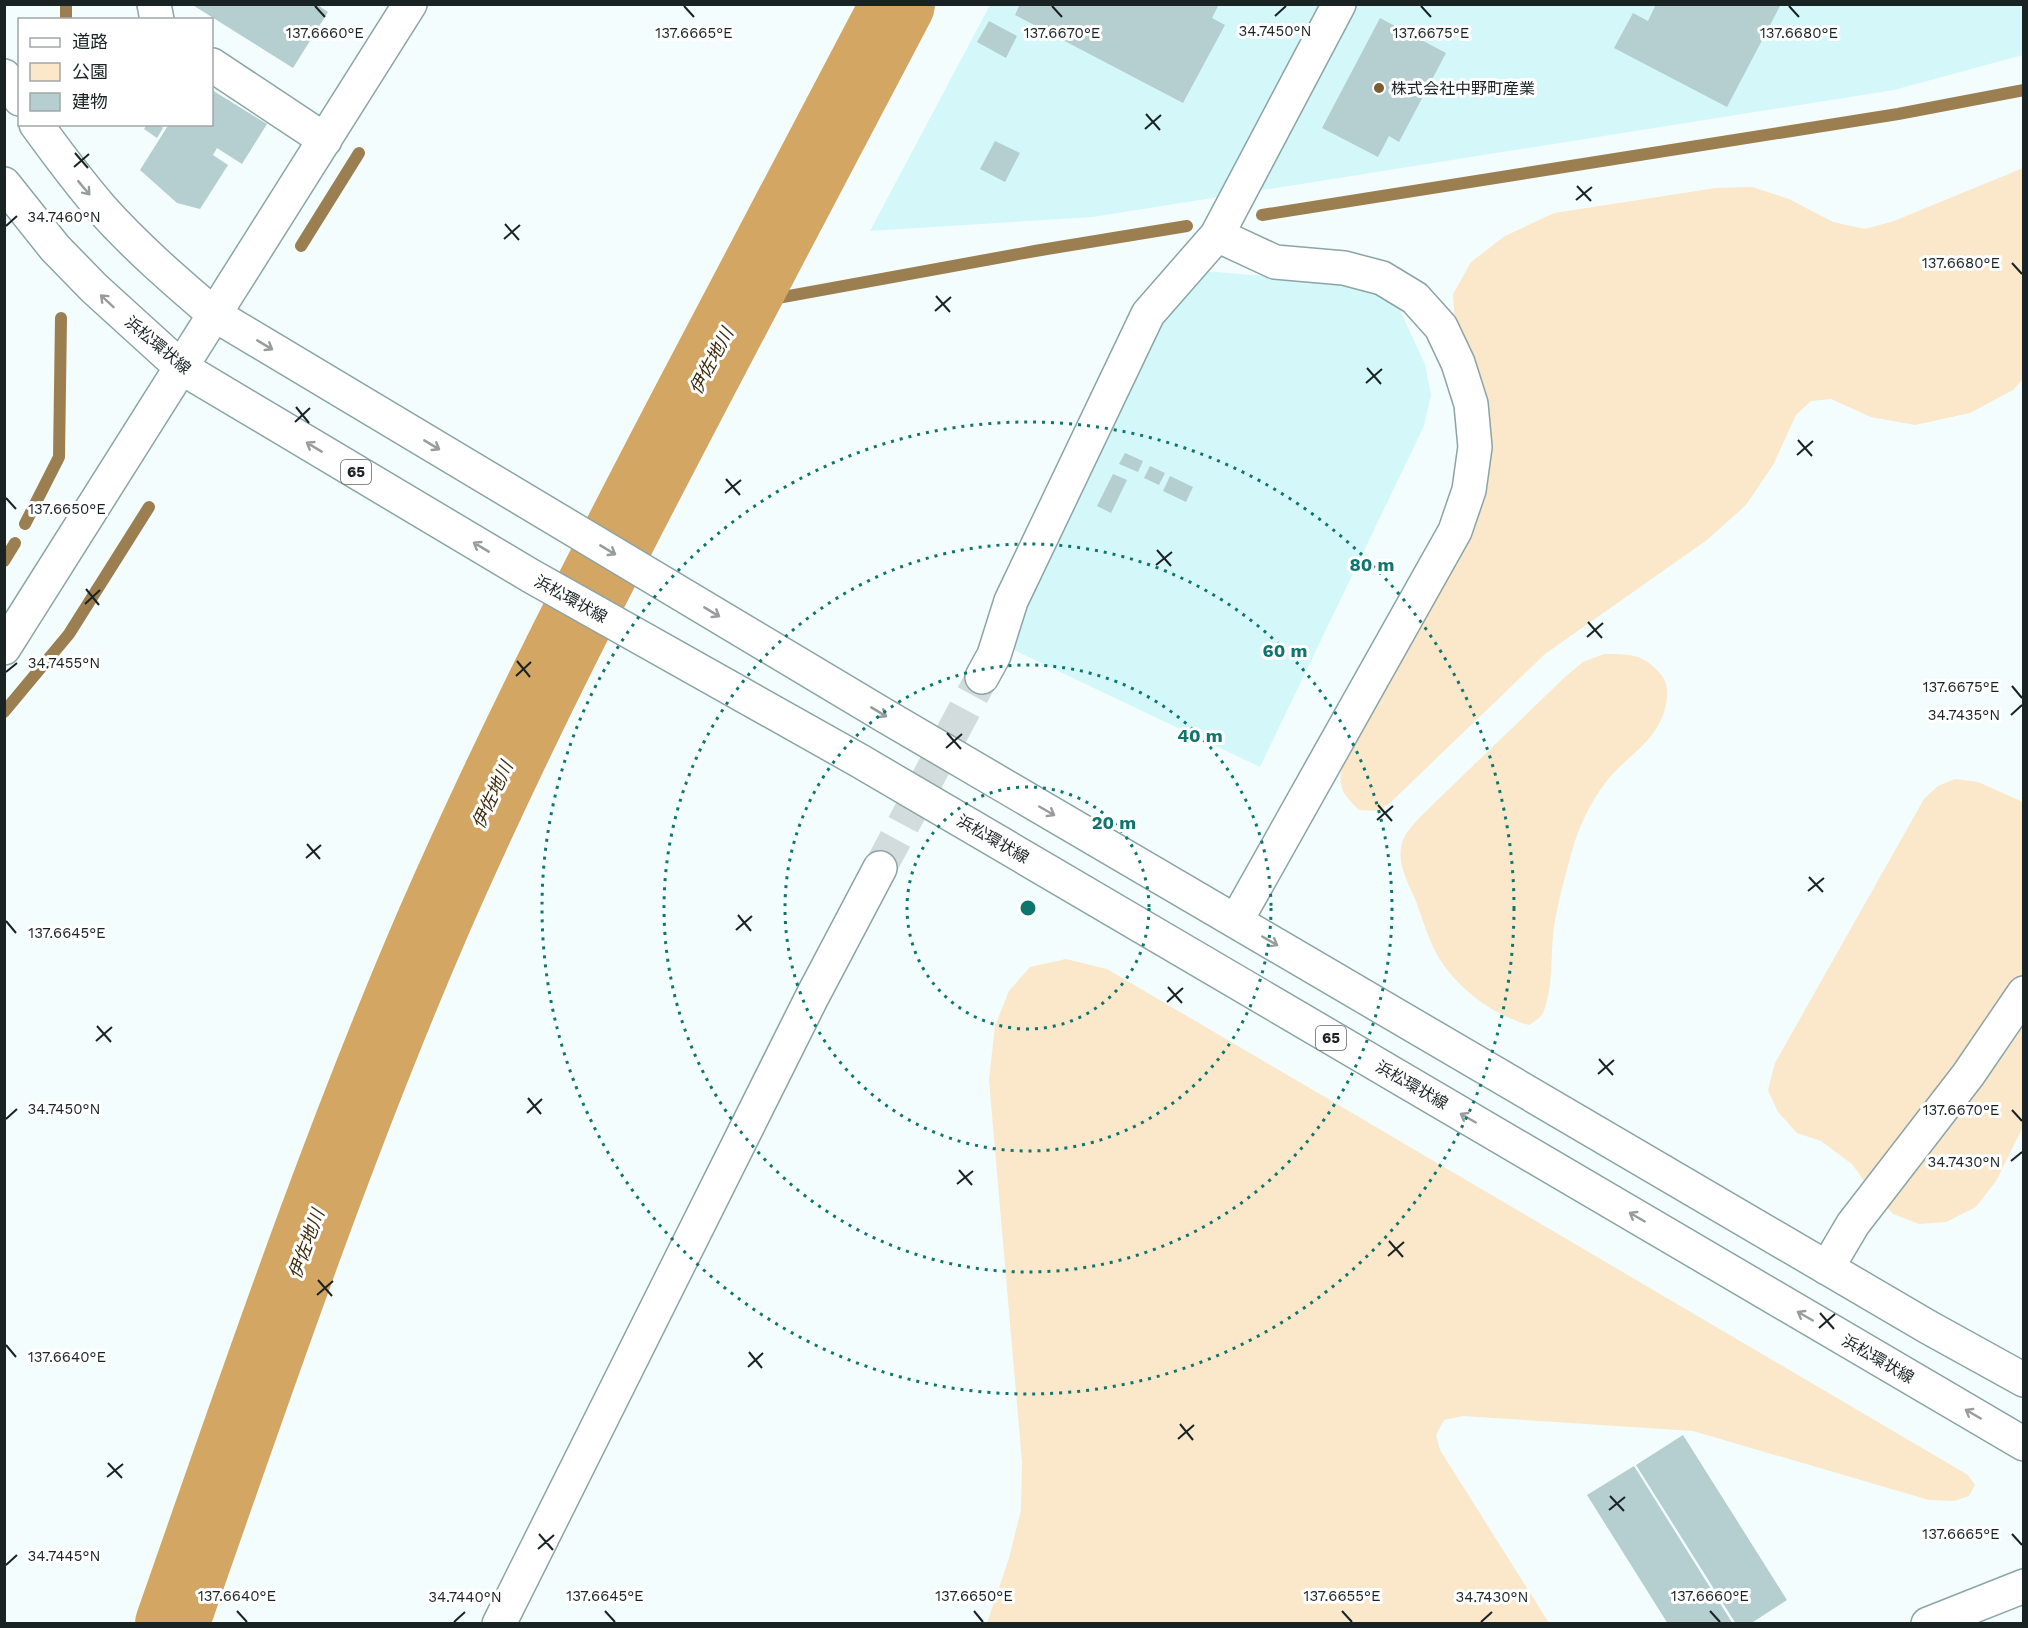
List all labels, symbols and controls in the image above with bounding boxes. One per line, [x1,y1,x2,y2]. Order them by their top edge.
legend [18,18,213,126]
text: 34.7450°N [1239,22,1311,40]
text: 137.6660°E [286,24,364,42]
text: 137.6665°E [655,24,733,42]
text: 137.6670°E [1024,24,1100,42]
text: 137.6675°E [1393,24,1469,42]
text: 137.6680°E [1760,24,1838,42]
text: 道路 [72,31,108,52]
text: 公園 [72,61,108,82]
place label: 株式会社中野町産業 [1391,79,1535,98]
marker: 株式会社中野町産業 [1372,81,1386,95]
text: 建物 [72,91,108,112]
one-way arrow [78,180,91,196]
text: 34.7460°N [27,208,101,226]
text: 137.6680°E [1922,254,2000,272]
one-way arrow [100,294,115,308]
street label: 浜松環状線 [121,312,195,378]
water label: 伊佐地川 [685,323,738,398]
one-way arrow [256,340,273,352]
one-way arrow [423,439,440,451]
one-way arrow [305,440,322,452]
road number: 65 [341,460,371,484]
text: 137.6650°E [28,500,106,518]
one-way arrow [473,540,490,552]
one-way arrow [599,545,616,557]
text: 80 m [1350,554,1394,575]
street label: 浜松環状線 [531,571,611,627]
one-way arrow [703,606,720,618]
text: 60 m [1263,640,1307,661]
text: 34.7455°N [28,654,100,672]
text: 137.6675°E [1923,678,1999,696]
text: 34.7435°N [1928,706,2000,724]
one-way arrow [870,707,887,719]
text: 40 m [1177,725,1223,746]
water label: 伊佐地川 [467,756,518,832]
one-way arrow [1038,805,1055,817]
street label: 浜松環状線 [954,811,1032,867]
text: 20 m [1092,812,1136,833]
centre of rings [1018,898,1038,918]
text: 137.6645°E [28,924,106,942]
one-way arrow [1261,936,1278,948]
road number: 65 [1316,1026,1346,1050]
street label: 浜松環状線 [1373,1057,1451,1113]
text: 34.7450°N [28,1100,100,1118]
text: 137.6670°E [1923,1101,1999,1119]
one-way arrow [1460,1112,1477,1124]
text: 34.7430°N [1928,1153,2001,1171]
water label: 伊佐地川 [284,1205,329,1281]
one-way arrow [1629,1211,1646,1223]
one-way arrow [1797,1309,1814,1321]
street label: 浜松環状線 [1839,1331,1917,1387]
text: 137.6640°E [28,1348,106,1366]
one-way arrow [1965,1408,1982,1420]
text: 137.6665°E [1922,1525,2000,1543]
text: 34.7445°N [28,1547,100,1565]
text: 137.6640°E [198,1587,276,1605]
text: 137.6645°E [566,1587,644,1605]
text: 137.6650°E [935,1587,1013,1605]
text: 137.6655°E [1304,1587,1380,1605]
text: 137.6660°E [1671,1587,1749,1605]
text: 34.7440°N [428,1588,502,1606]
text: 34.7430°N [1456,1588,1529,1606]

